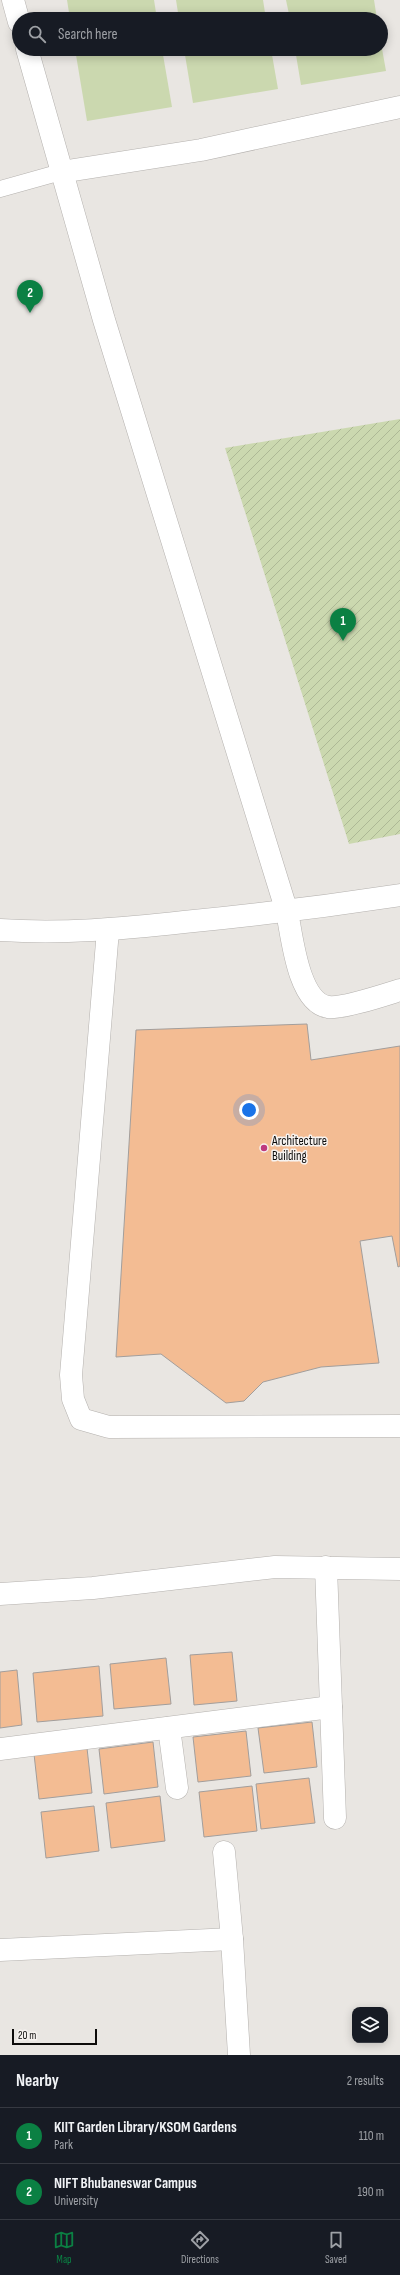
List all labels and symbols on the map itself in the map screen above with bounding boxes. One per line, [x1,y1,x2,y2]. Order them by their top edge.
pin: 2 [17,280,43,313]
pin: 1 [330,608,356,641]
your location [239,1100,259,1120]
place label: Architecture Building [271,1133,327,1164]
marker: Architecture Building [259,1143,269,1153]
scale bar [12,2027,97,2046]

